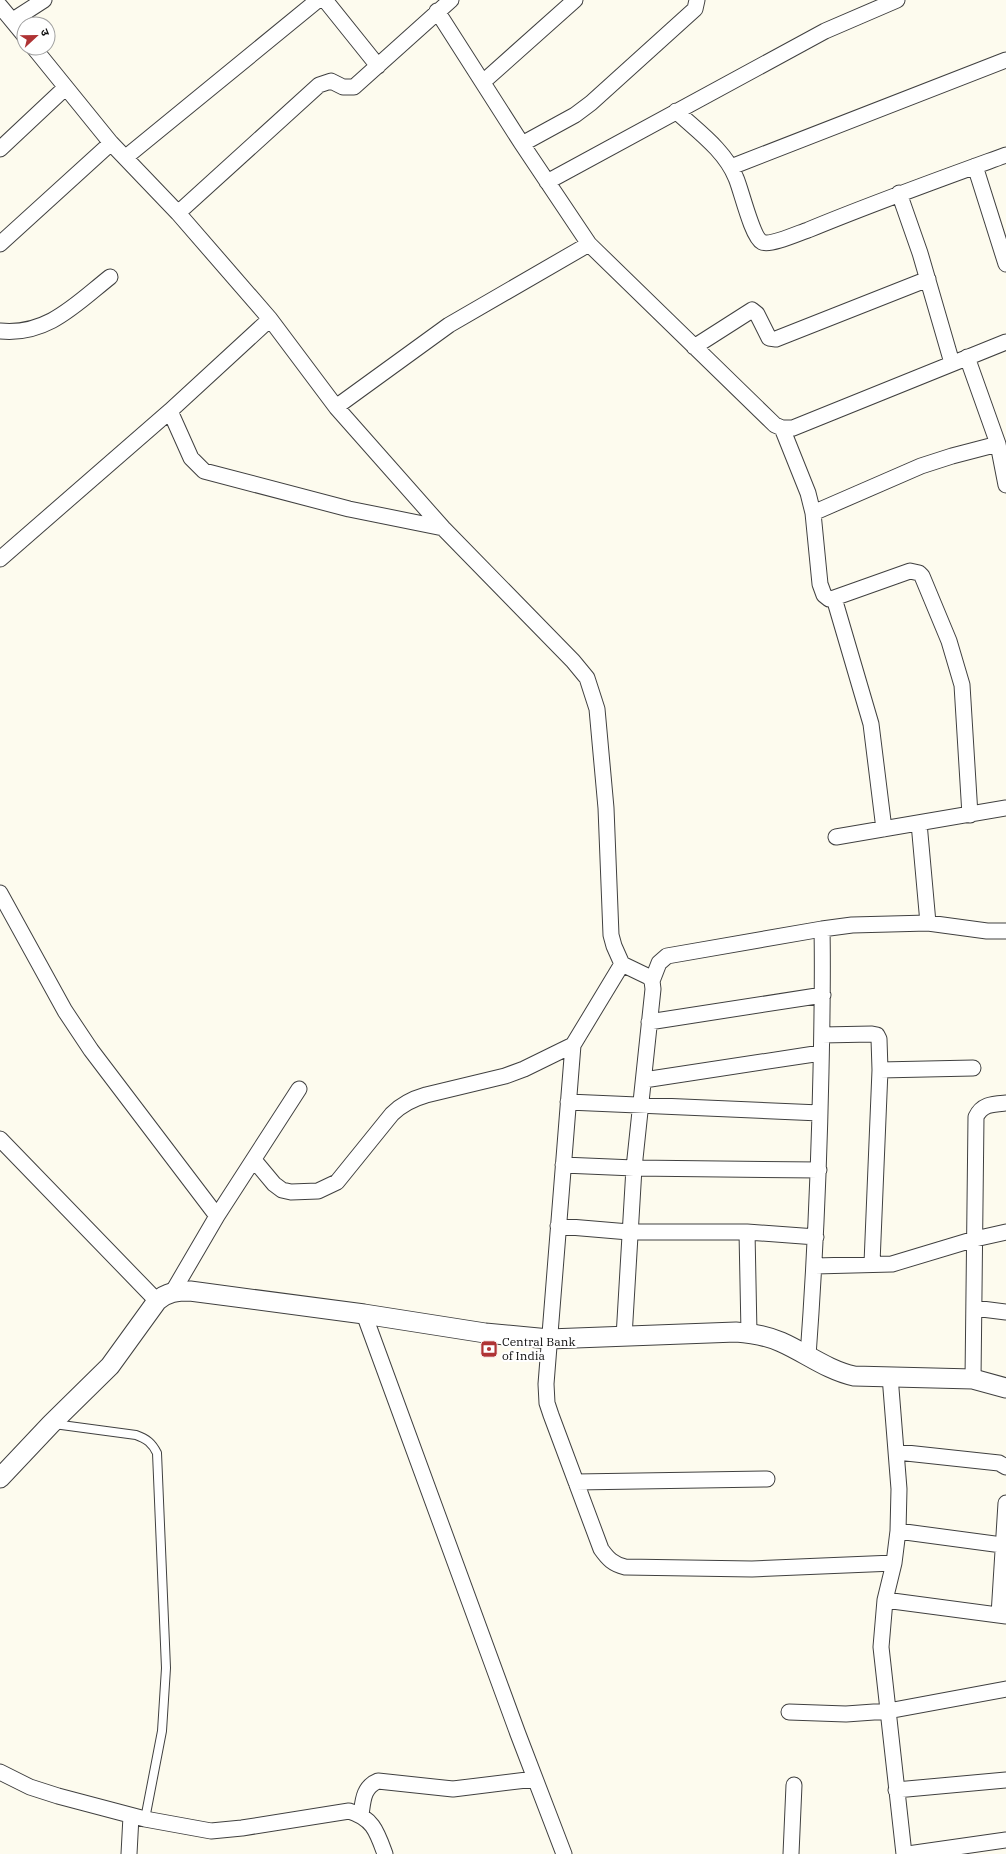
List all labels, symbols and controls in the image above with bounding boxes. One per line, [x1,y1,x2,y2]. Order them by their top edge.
north arrow [16,16,56,56]
text: उ [38,27,53,38]
place label: Central Bank of India [502,1334,576,1363]
bank icon: Central Bank of India [479,1339,499,1359]

